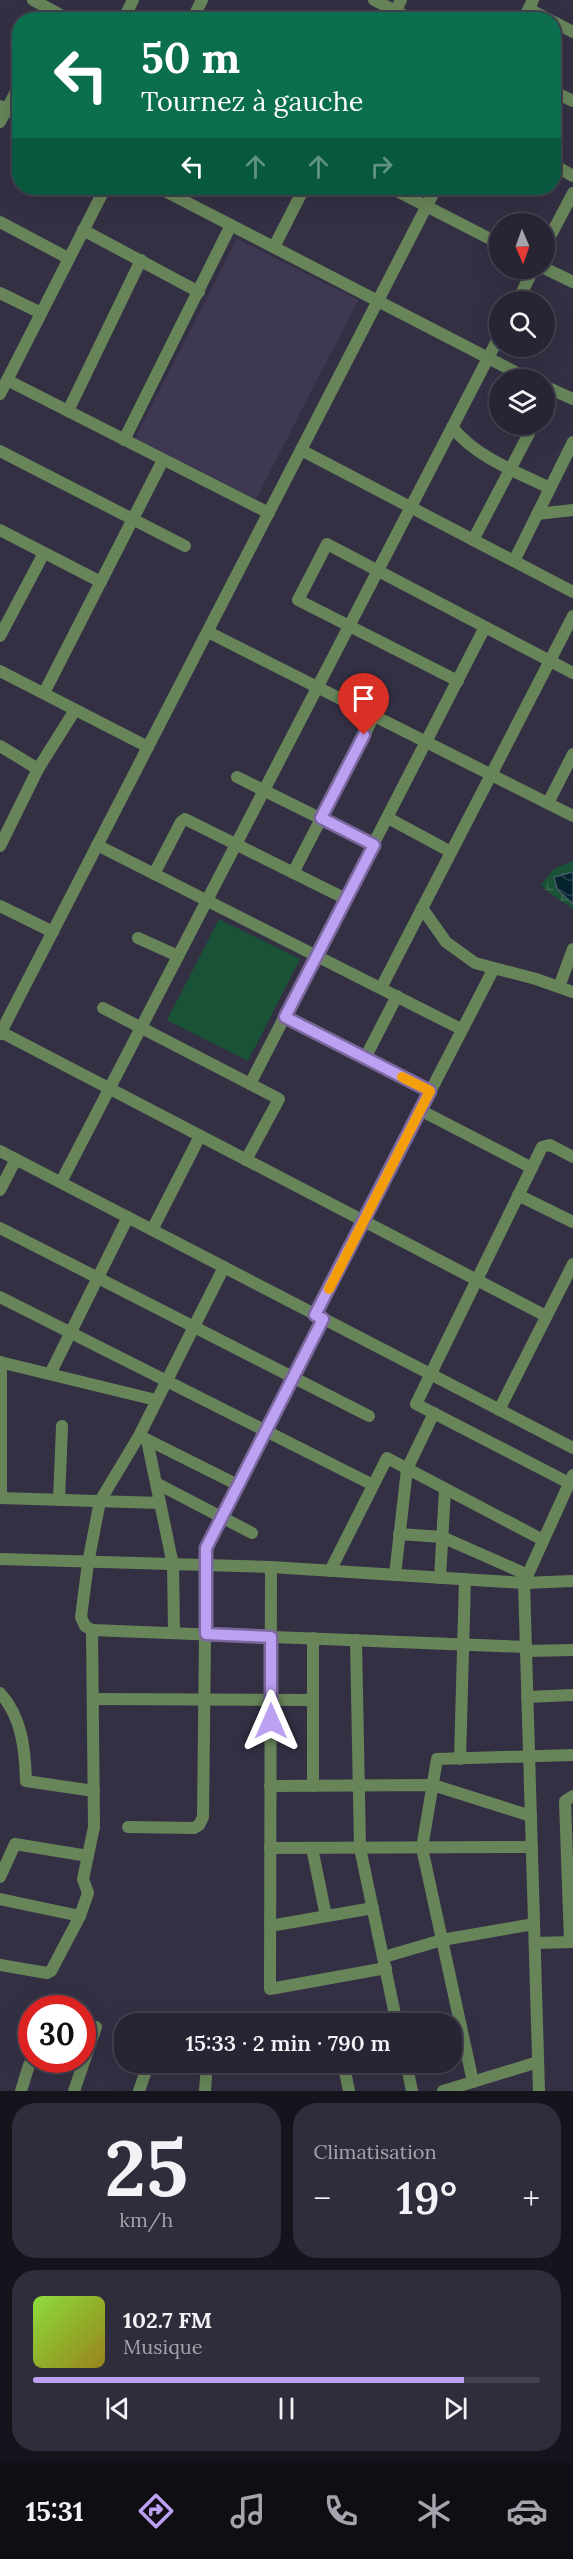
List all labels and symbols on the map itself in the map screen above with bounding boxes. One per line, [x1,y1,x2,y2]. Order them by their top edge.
north arrow [489,213,555,279]
pin [338,673,389,735]
position arrow [239,1689,303,1753]
speed limit sign: 30 [18,1995,96,2073]

